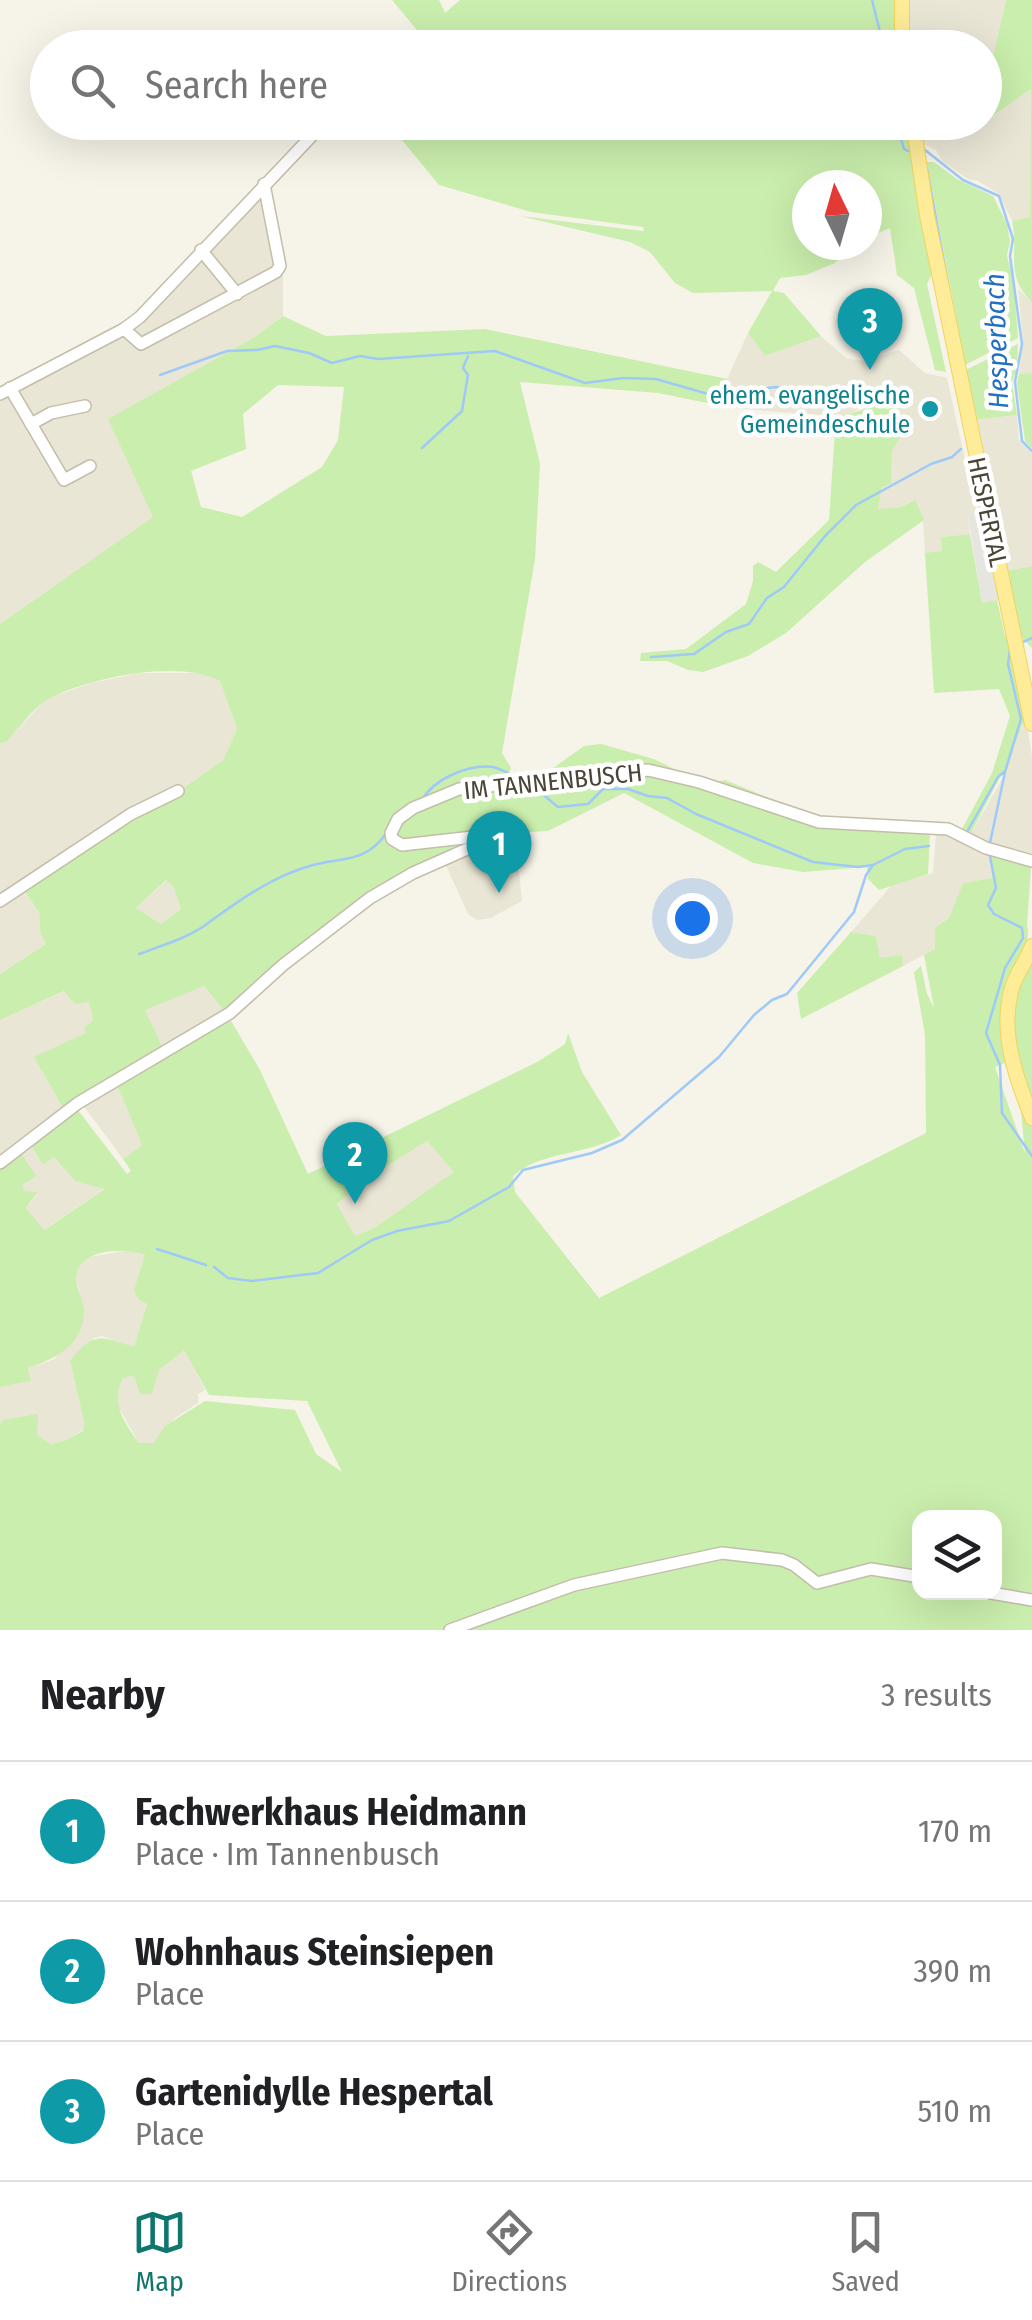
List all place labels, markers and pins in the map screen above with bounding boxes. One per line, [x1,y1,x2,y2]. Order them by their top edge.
pin: 3 [838,288,902,370]
place label: ehem. evangelische Gemeindeschule [710,381,910,440]
marker: ehem. evangelische Gemeindeschule [919,398,941,420]
pin: 1 [466,810,532,893]
pin: 2 [322,1122,388,1204]

